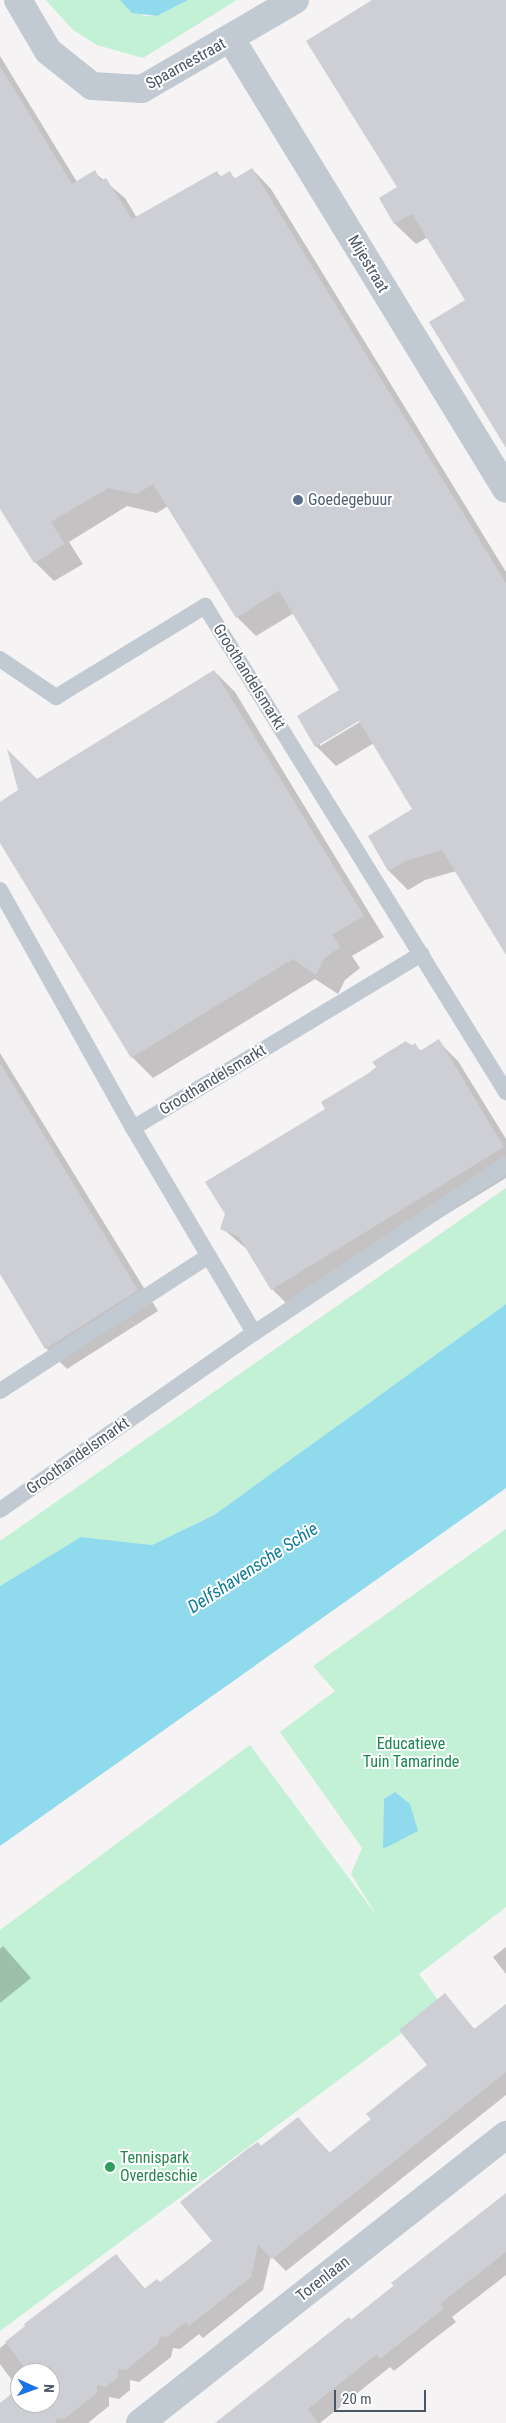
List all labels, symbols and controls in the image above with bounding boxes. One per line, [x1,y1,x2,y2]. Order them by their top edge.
street label: Spaarnestraat [143,34,229,94]
street label: Mijestraat [343,232,393,296]
place label: Goedegebuur [308,490,392,510]
marker: Goedegebuur [292,494,304,506]
street label: Groothandelsmarkt [209,621,289,733]
street label: Groothandelsmarkt [156,1041,270,1119]
street label: Groothandelsmarkt [23,1413,133,1499]
water label: Delfshavensche Schie [184,1518,322,1618]
park label: Educatieve Tuin Tamarinde [363,1734,459,1772]
place label: Tennispark Overdeschie [120,2148,198,2186]
marker: Tennispark Overdeschie [104,2161,116,2173]
street label: Torenlaan [293,2252,353,2306]
north arrow [10,2363,60,2413]
scale bar [336,2380,428,2412]
text: N [41,2384,57,2393]
text: 20 m [342,2390,372,2408]

